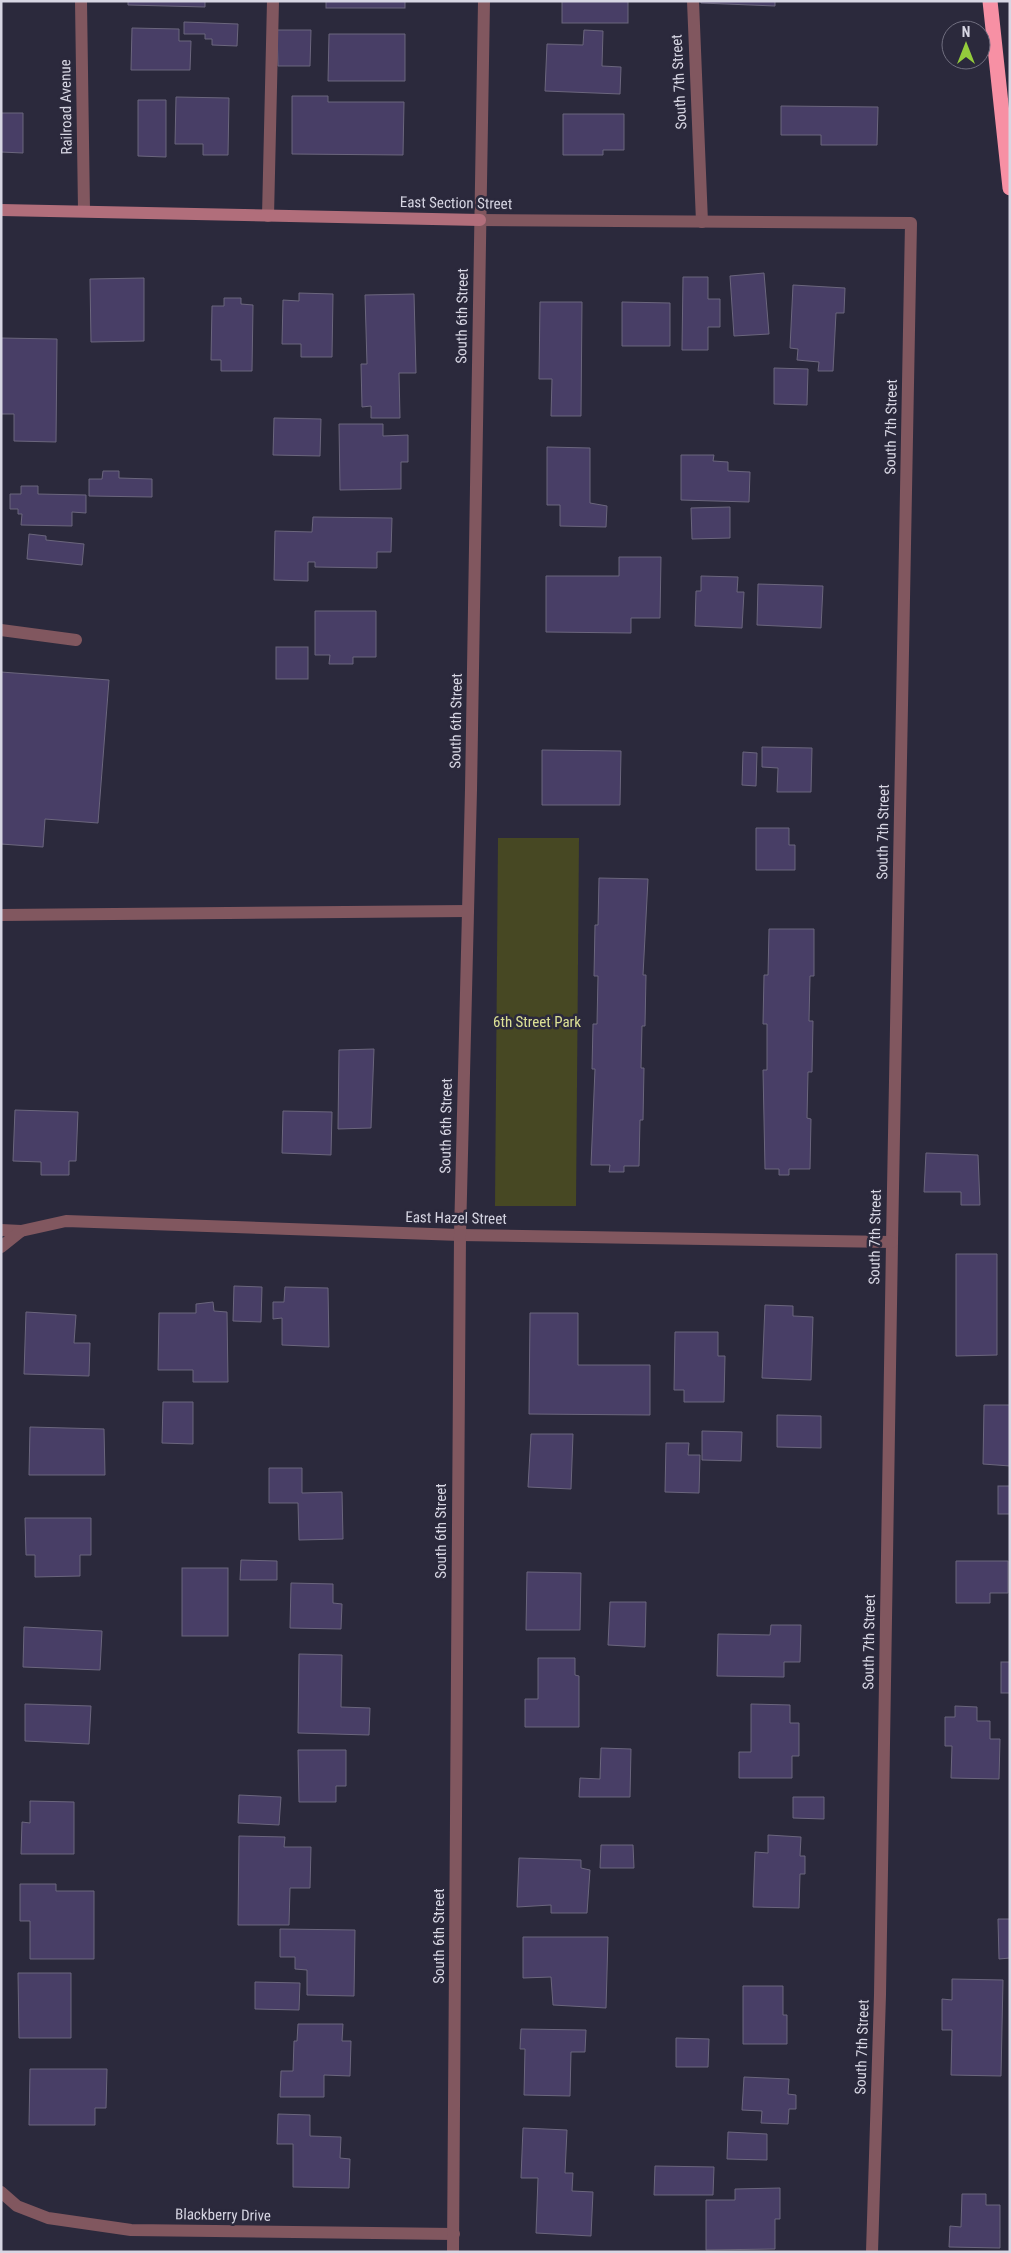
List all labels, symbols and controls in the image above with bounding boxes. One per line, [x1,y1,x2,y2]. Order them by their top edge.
north arrow [941,20,991,70]
text: N [962,24,970,40]
street label: South 7th Street [668,34,690,130]
street label: Railroad Avenue [56,59,76,155]
street label: East Section Street [400,193,512,213]
street label: South 6th Street [452,268,472,364]
street label: South 7th Street [881,379,901,475]
street label: South 6th Street [446,673,466,769]
street label: South 7th Street [873,784,893,880]
park label: 6th Street Park [493,1013,581,1031]
street label: South 6th Street [436,1078,456,1174]
street label: South 7th Street [865,1189,885,1285]
street label: East Hazel Street [405,1208,507,1228]
street label: South 6th Street [432,1483,450,1579]
street label: South 7th Street [859,1594,879,1690]
street label: South 6th Street [430,1888,448,1984]
street label: South 7th Street [851,1999,873,2095]
street label: Blackberry Drive [175,2205,271,2225]

